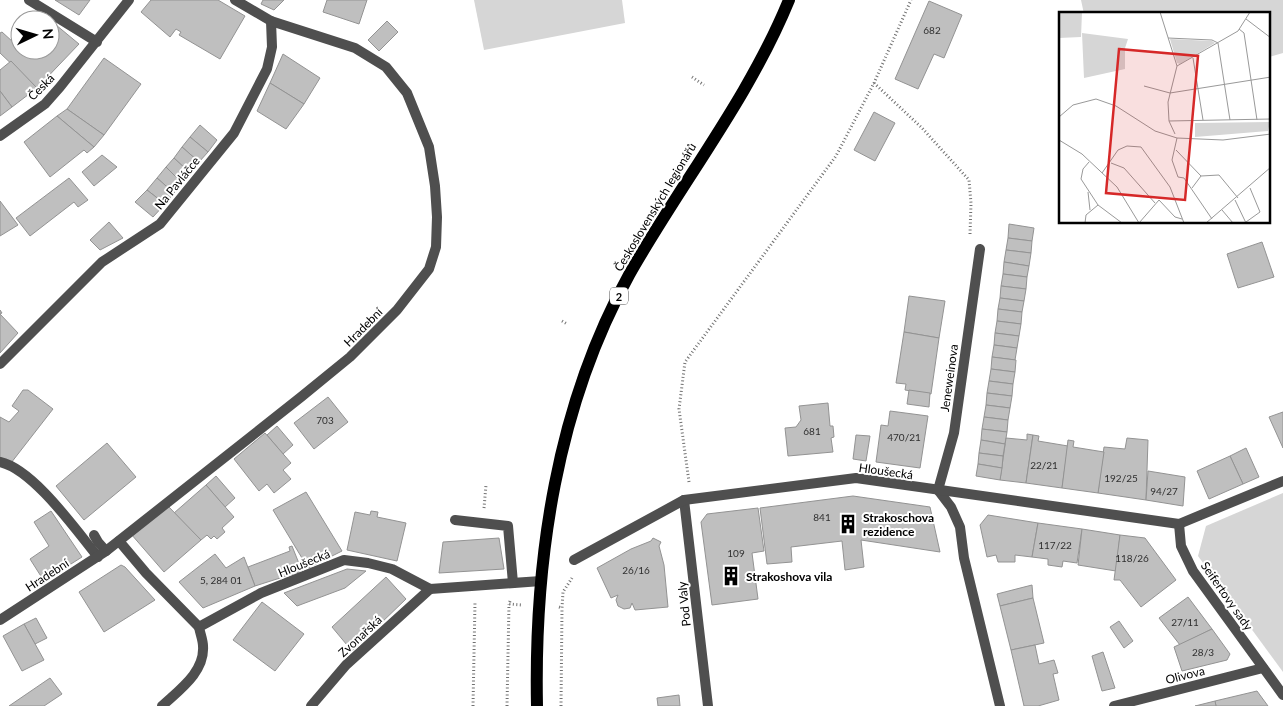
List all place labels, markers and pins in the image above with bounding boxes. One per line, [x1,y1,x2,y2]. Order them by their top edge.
place label: Strakoschova rezidence [863,510,934,539]
building icon: Strakoschova rezidence [837,513,859,535]
building icon: Strakoshova vila [720,565,742,587]
place label: Strakoshova vila [746,569,832,584]

